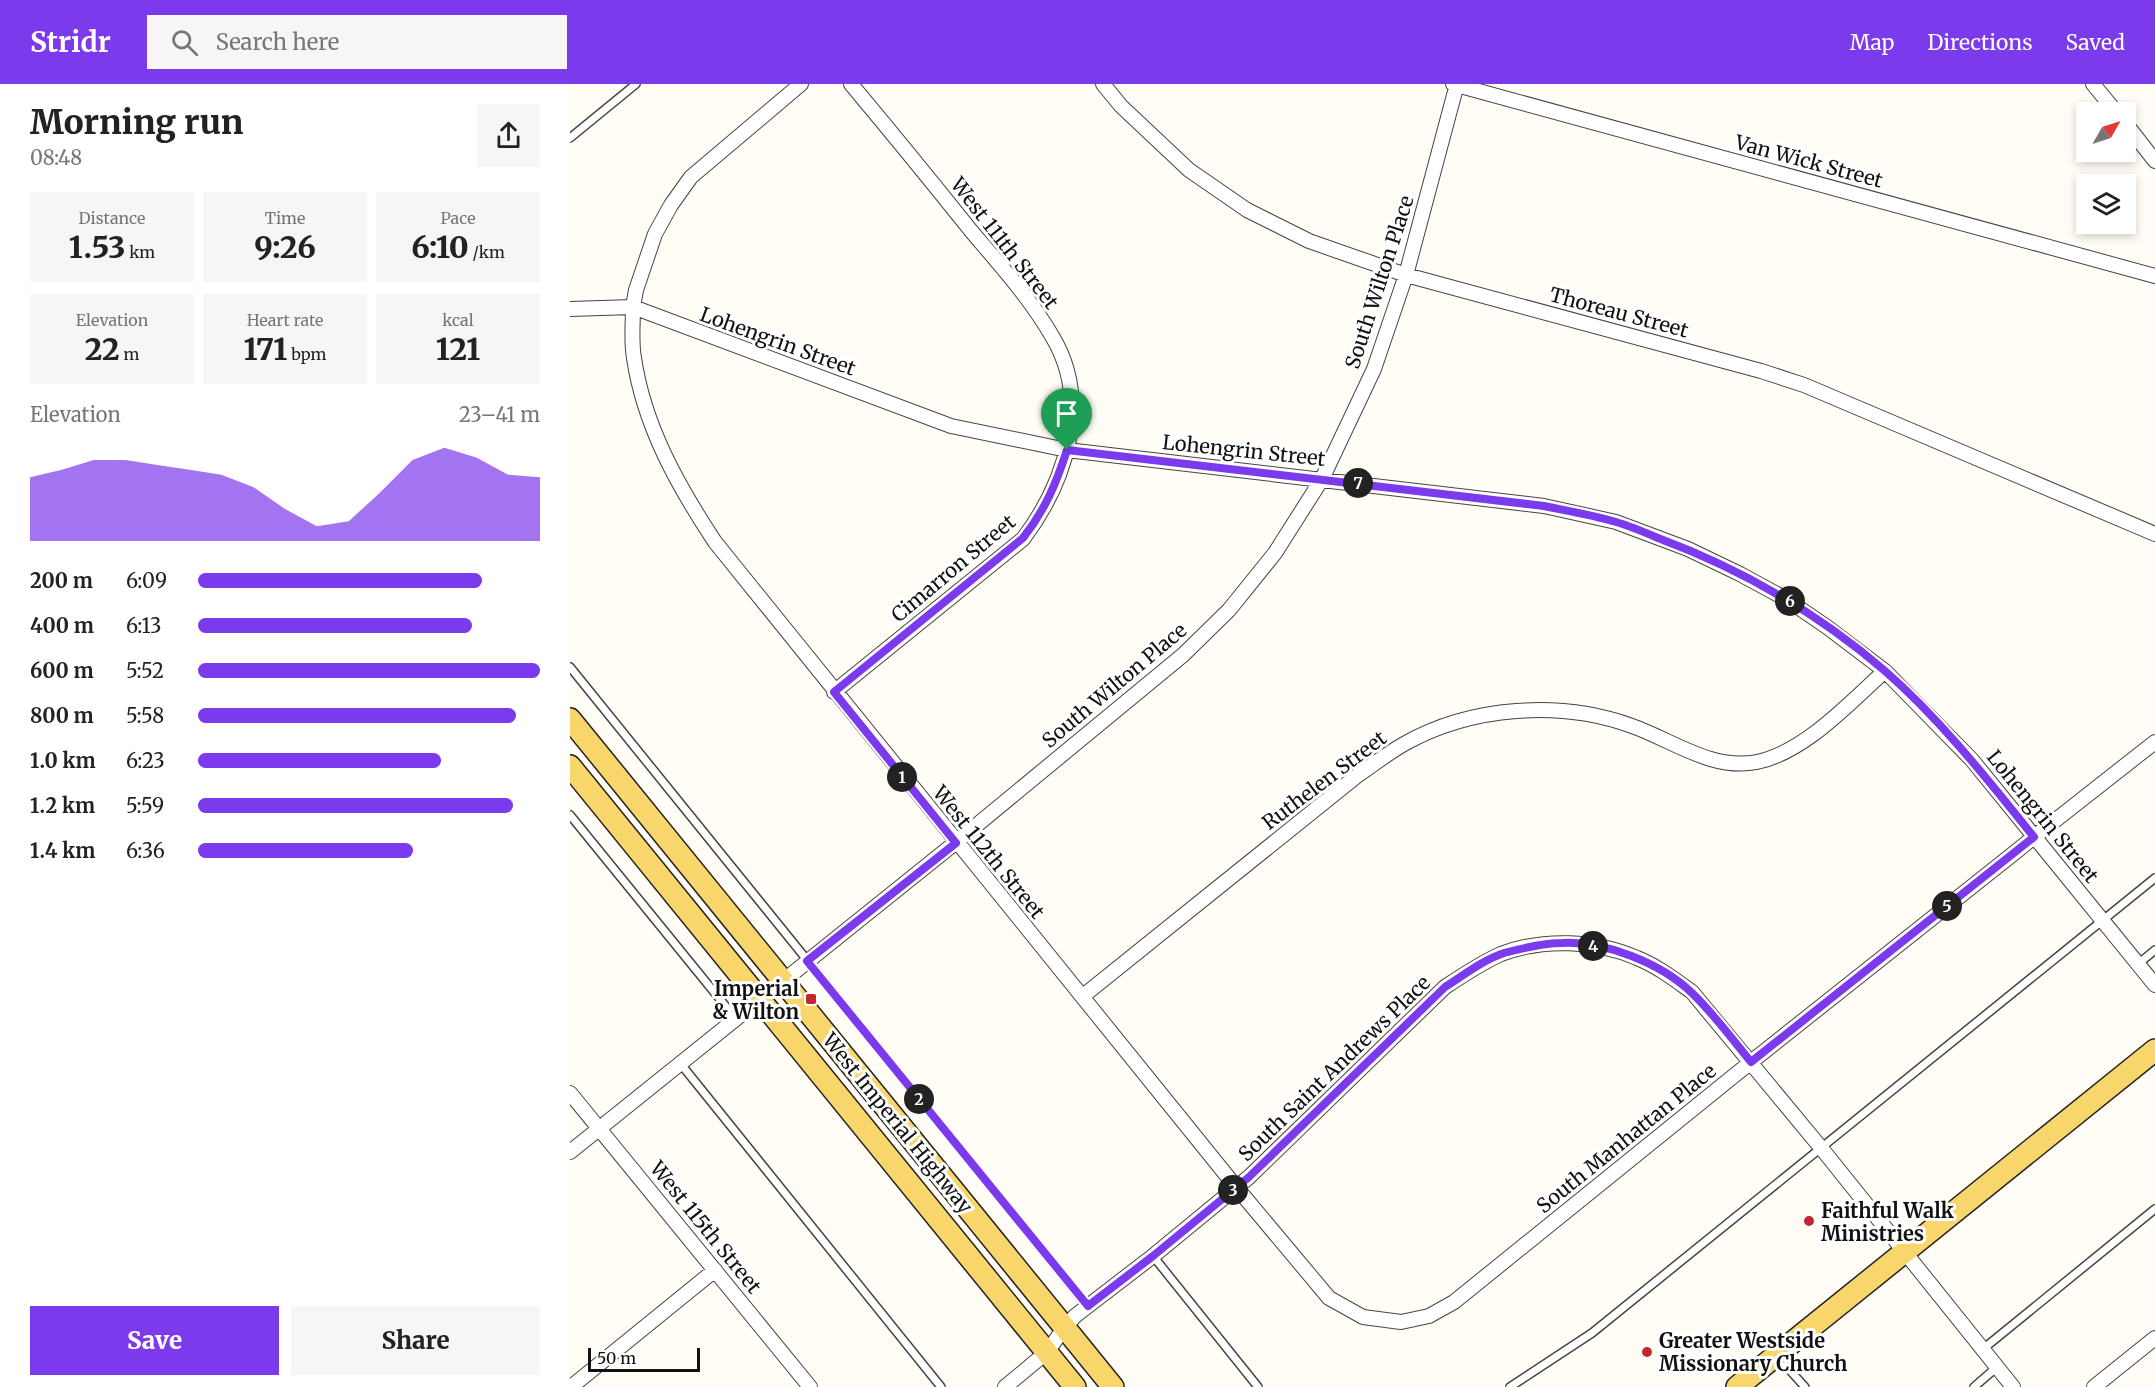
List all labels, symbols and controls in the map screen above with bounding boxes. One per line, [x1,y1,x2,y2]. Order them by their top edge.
search box [147,15,567,69]
text: Stridr [30,24,111,60]
icon: search [168,26,201,59]
text: Search here [216,28,339,56]
text: Map [1850,29,1894,56]
text: Directions [1927,29,2032,56]
text: Saved [2065,29,2125,56]
text: Morning run [30,102,243,143]
north arrow [2076,102,2136,162]
map controls [2076,102,2136,234]
button: share [477,104,540,167]
street label: Van Wick Street [1732,129,1886,193]
text: 08:48 [30,145,82,170]
street label: West 111th Street [945,171,1064,314]
button: layers [2076,174,2136,234]
street label: South Wilton Place [1339,192,1419,372]
text: Distance [79,208,145,228]
text: Time [265,208,305,228]
text: Pace [441,208,476,228]
text: 1.53 [69,228,125,266]
text: 9:26 [254,228,316,266]
text: 6:10 [411,228,469,266]
text: km [125,242,155,262]
text: /km [469,242,505,262]
street label: Thoreau Street [1547,281,1691,343]
street label: Lohengrin Street [697,301,859,381]
text: Elevation [76,310,148,330]
text: Heart rate [247,310,323,330]
text: kcal [442,310,474,330]
text: 22 [85,330,120,368]
text: 171 [243,330,287,368]
text: 121 [436,330,480,368]
text: m [120,344,139,364]
text: bpm [287,344,327,364]
pin [1041,388,1092,450]
icon: arrive [1050,397,1083,430]
text: Elevation [30,402,121,427]
text: 23–41 m [459,402,540,427]
street label: Lohengrin Street [1161,429,1327,471]
pin: 7 [1343,468,1373,498]
text: 7 [1353,473,1363,493]
street label: Cimarron Street [886,509,1020,627]
text: 200 m [30,568,93,593]
text: 6:09 [126,568,167,593]
pin: 6 [1775,586,1805,616]
text: 6 [1785,591,1795,611]
text: 400 m [30,613,94,638]
text: 6:13 [126,613,162,638]
street label: South Wilton Place [1037,617,1191,753]
text: 600 m [30,658,94,683]
text: 5:52 [126,658,164,683]
text: 800 m [30,703,94,728]
text: 5:58 [126,703,164,728]
street label: Ruthelen Street [1257,725,1391,835]
street label: Lohengrin Street [1982,745,2104,888]
text: 1.0 km [30,748,96,773]
text: 6:23 [126,748,165,773]
pin: 1 [887,762,917,792]
text: 1 [898,767,906,787]
street label: West 112th Street [927,780,1050,924]
text: 1.2 km [30,793,95,818]
text: 5:59 [126,793,164,818]
text: 1.4 km [30,838,95,863]
text: 6:36 [126,838,165,863]
pin: 5 [1932,891,1962,921]
text: 5 [1942,896,1952,916]
pin: 4 [1578,931,1608,961]
text: 4 [1588,936,1598,956]
street label: South Saint Andrews Place [1233,970,1435,1166]
place label: Imperial & Wilton [713,976,799,1024]
marker: Imperial & Wilton [804,992,818,1006]
street label: West Imperial Highway [817,1027,979,1219]
street label: South Manhattan Place [1531,1058,1721,1218]
pin: 2 [904,1084,934,1114]
text: 2 [914,1089,924,1109]
street label: West 115th Street [644,1155,767,1298]
pin: 3 [1218,1175,1248,1205]
text: 3 [1228,1180,1238,1200]
place label: Faithful Walk Ministries [1821,1198,1954,1246]
marker: Faithful Walk Ministries [1802,1214,1816,1228]
button: Save [30,1306,279,1375]
button: Share [291,1306,540,1375]
place label: Greater Westside Missionary Church [1659,1328,1848,1376]
scale bar [588,1345,700,1372]
marker: Greater Westside Missionary Church [1640,1345,1654,1359]
text: 50 m [597,1348,636,1368]

